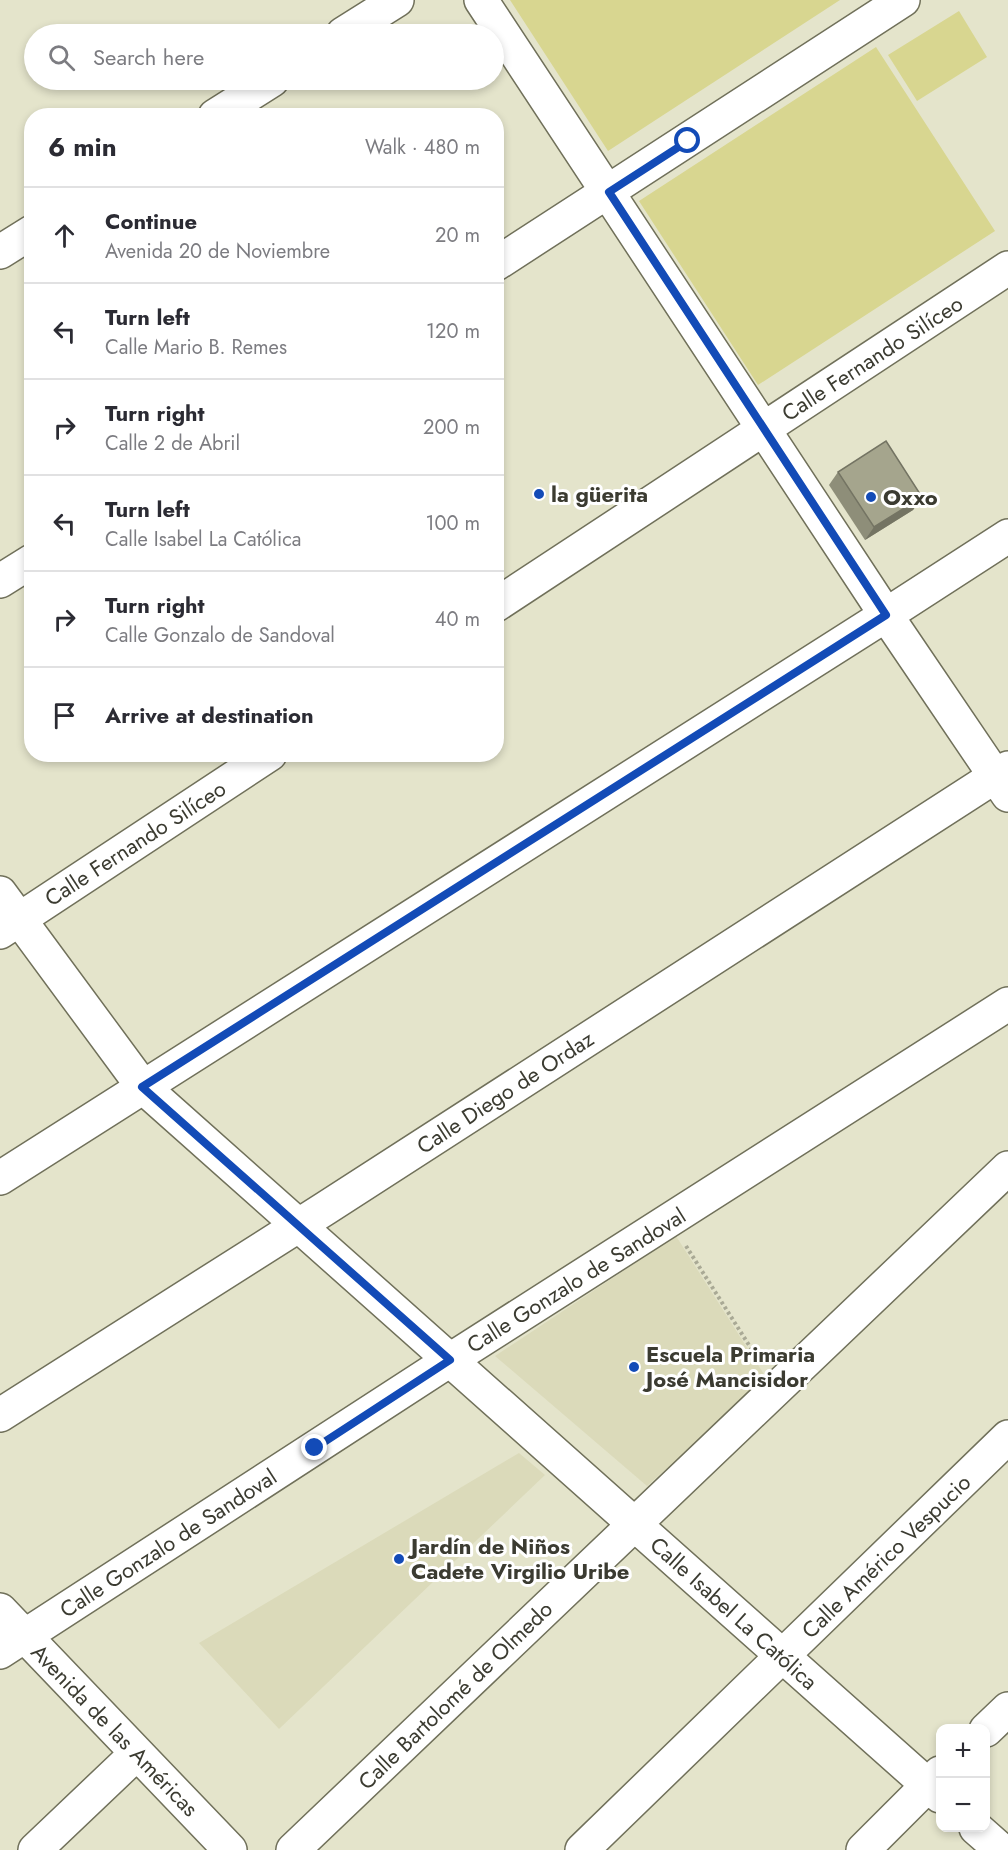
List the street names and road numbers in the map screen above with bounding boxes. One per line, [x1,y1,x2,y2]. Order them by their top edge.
street label: Calle Fernando Silíceo [775,287,969,429]
street label: Calle Fernando Silíceo [38,772,232,914]
street label: Calle Diego de Ordaz [410,1023,600,1161]
street label: Calle Gonzalo de Sandoval [460,1199,692,1361]
street label: Calle Gonzalo de Sandoval [53,1461,283,1625]
street label: Calle Américo Vespucio [794,1467,978,1645]
street label: Calle Isabel La Católica [643,1529,825,1697]
street label: Calle Bartolomé de Olmedo [351,1593,559,1797]
street label: Avenida de las Américas [24,1637,206,1824]

